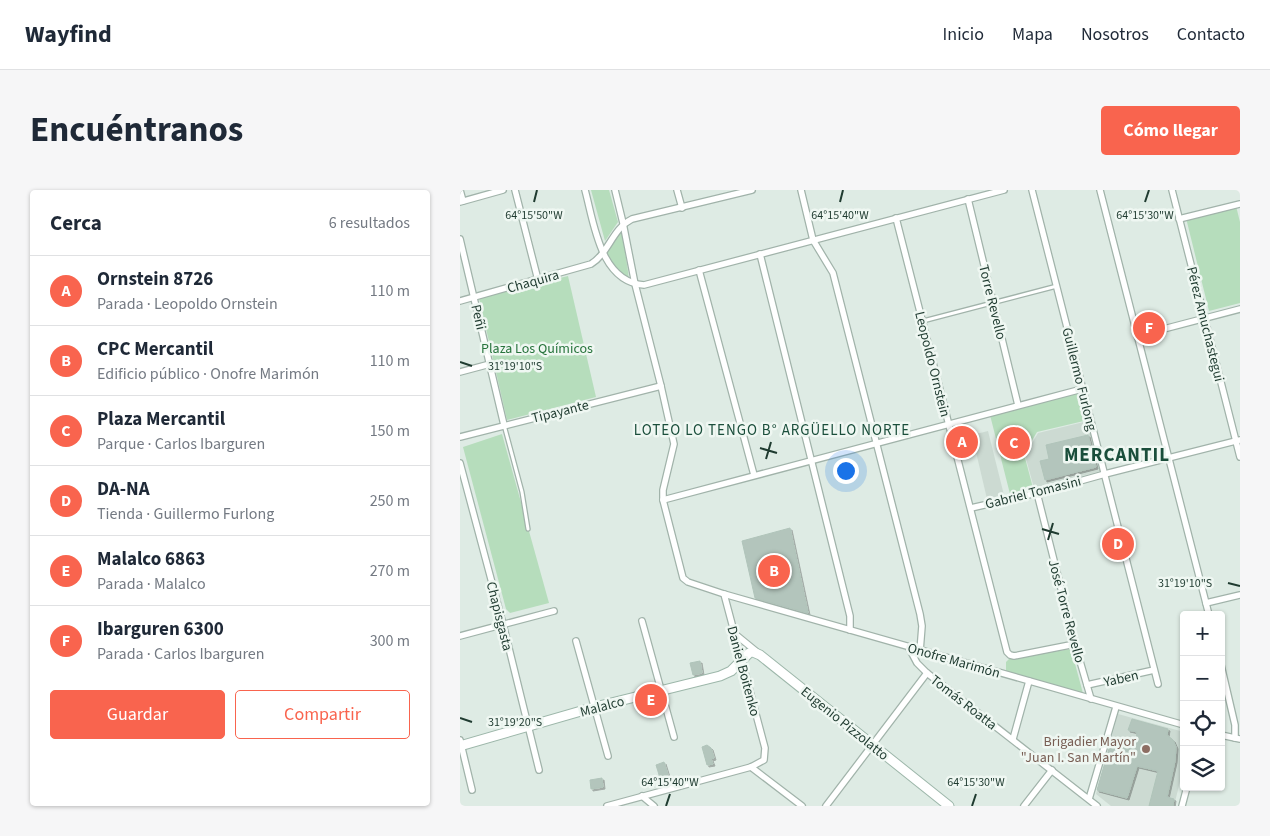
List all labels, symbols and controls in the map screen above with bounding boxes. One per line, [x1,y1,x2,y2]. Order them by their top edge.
text: Wayfind [25,17,112,52]
text: Inicio [943,22,984,47]
text: Mapa [1012,22,1053,47]
text: Nosotros [1081,22,1149,47]
text: Contacto [1177,22,1245,47]
text: Encuéntranos [30,105,243,155]
button: Cómo llegar [1101,106,1240,155]
text: 64°15'50"W [505,207,563,224]
text: 64°15'40"W [811,207,869,224]
text: 64°15'30"W [1116,207,1174,224]
text: Cerca [50,208,102,238]
text: 6 resultados [329,212,410,234]
street label: Torre Revello [973,263,1011,342]
street label: Chaquira [505,265,562,299]
street label: Pérez Amuchastegui [1181,265,1229,384]
text: Ornstein 8726 [97,266,213,293]
text: A [61,280,71,302]
text: 110 m [370,280,410,302]
text: Parada · Leopoldo Ornstein [97,293,278,315]
street label: Peñi [465,302,491,332]
street label: Leopoldo Ornstein [909,309,955,419]
pin: F [1133,309,1165,347]
street label: Guillermo Furlong [1057,326,1102,433]
text: CPC Mercantil [97,336,213,363]
park label: Plaza Los Químicos [481,339,593,359]
text: B [61,350,71,372]
text: 110 m [370,350,410,372]
text: 31°19'10"S [488,358,542,375]
text: Edificio público · Onofre Marimón [97,363,319,385]
street label: Tipayante [530,395,591,429]
text: Plaza Mercantil [97,406,225,433]
text: C [61,420,71,442]
text: 150 m [370,420,410,442]
district label: LOTEO LO TENGO B° ARGÜELLO NORTE [634,420,910,441]
pin: A [946,423,978,461]
pin: C [998,424,1030,462]
text: Parque · Carlos Ibarguren [97,433,265,455]
district label: MERCANTIL [1064,442,1170,469]
your location [833,458,859,484]
street label: Gabriel Tomasini [983,471,1083,515]
text: DA-NA [97,476,150,503]
text: D [61,490,71,512]
text: 250 m [370,490,410,512]
text: Tienda · Guillermo Furlong [97,503,274,525]
pin: D [1102,525,1134,563]
text: Malalco 6863 [97,546,205,573]
pin: B [758,552,790,590]
street label: José Torre Revello [1043,557,1089,665]
text: E [62,560,70,582]
text: 270 m [370,560,410,582]
text: Parada · Malalco [97,573,206,595]
text: 31°19'10"S [1158,575,1212,592]
street label: Chapisgasta [481,580,517,653]
map controls [1180,611,1225,791]
button: + [1180,611,1225,656]
text: Ibarguren 6300 [97,616,224,643]
street label: Daniel Boitenko [721,624,765,719]
text: F [62,630,70,652]
text: 300 m [370,630,410,652]
street label: Onofre Marimón [905,638,1002,684]
text: Parada · Carlos Ibarguren [97,643,265,665]
button: − [1180,656,1225,701]
street label: Yaben [1101,665,1141,693]
street label: Tomás Roatta [926,670,1001,735]
pin: E [635,681,667,719]
street label: Eugenio Pizzolatto [796,682,893,766]
button: Guardar [50,690,225,739]
button: Compartir [235,690,410,739]
street label: Malalco [578,691,627,722]
button: locate [1180,701,1225,746]
text: 31°19'20"S [488,714,542,731]
place label: Brigadier Mayor "Juan I. San Martín" [1021,732,1136,768]
marker: Brigadier Mayor "Juan I. San Martín" [1140,743,1152,755]
button: layers [1180,746,1225,791]
text: 64°15'40"W [641,774,699,791]
text: 64°15'30"W [947,774,1005,791]

